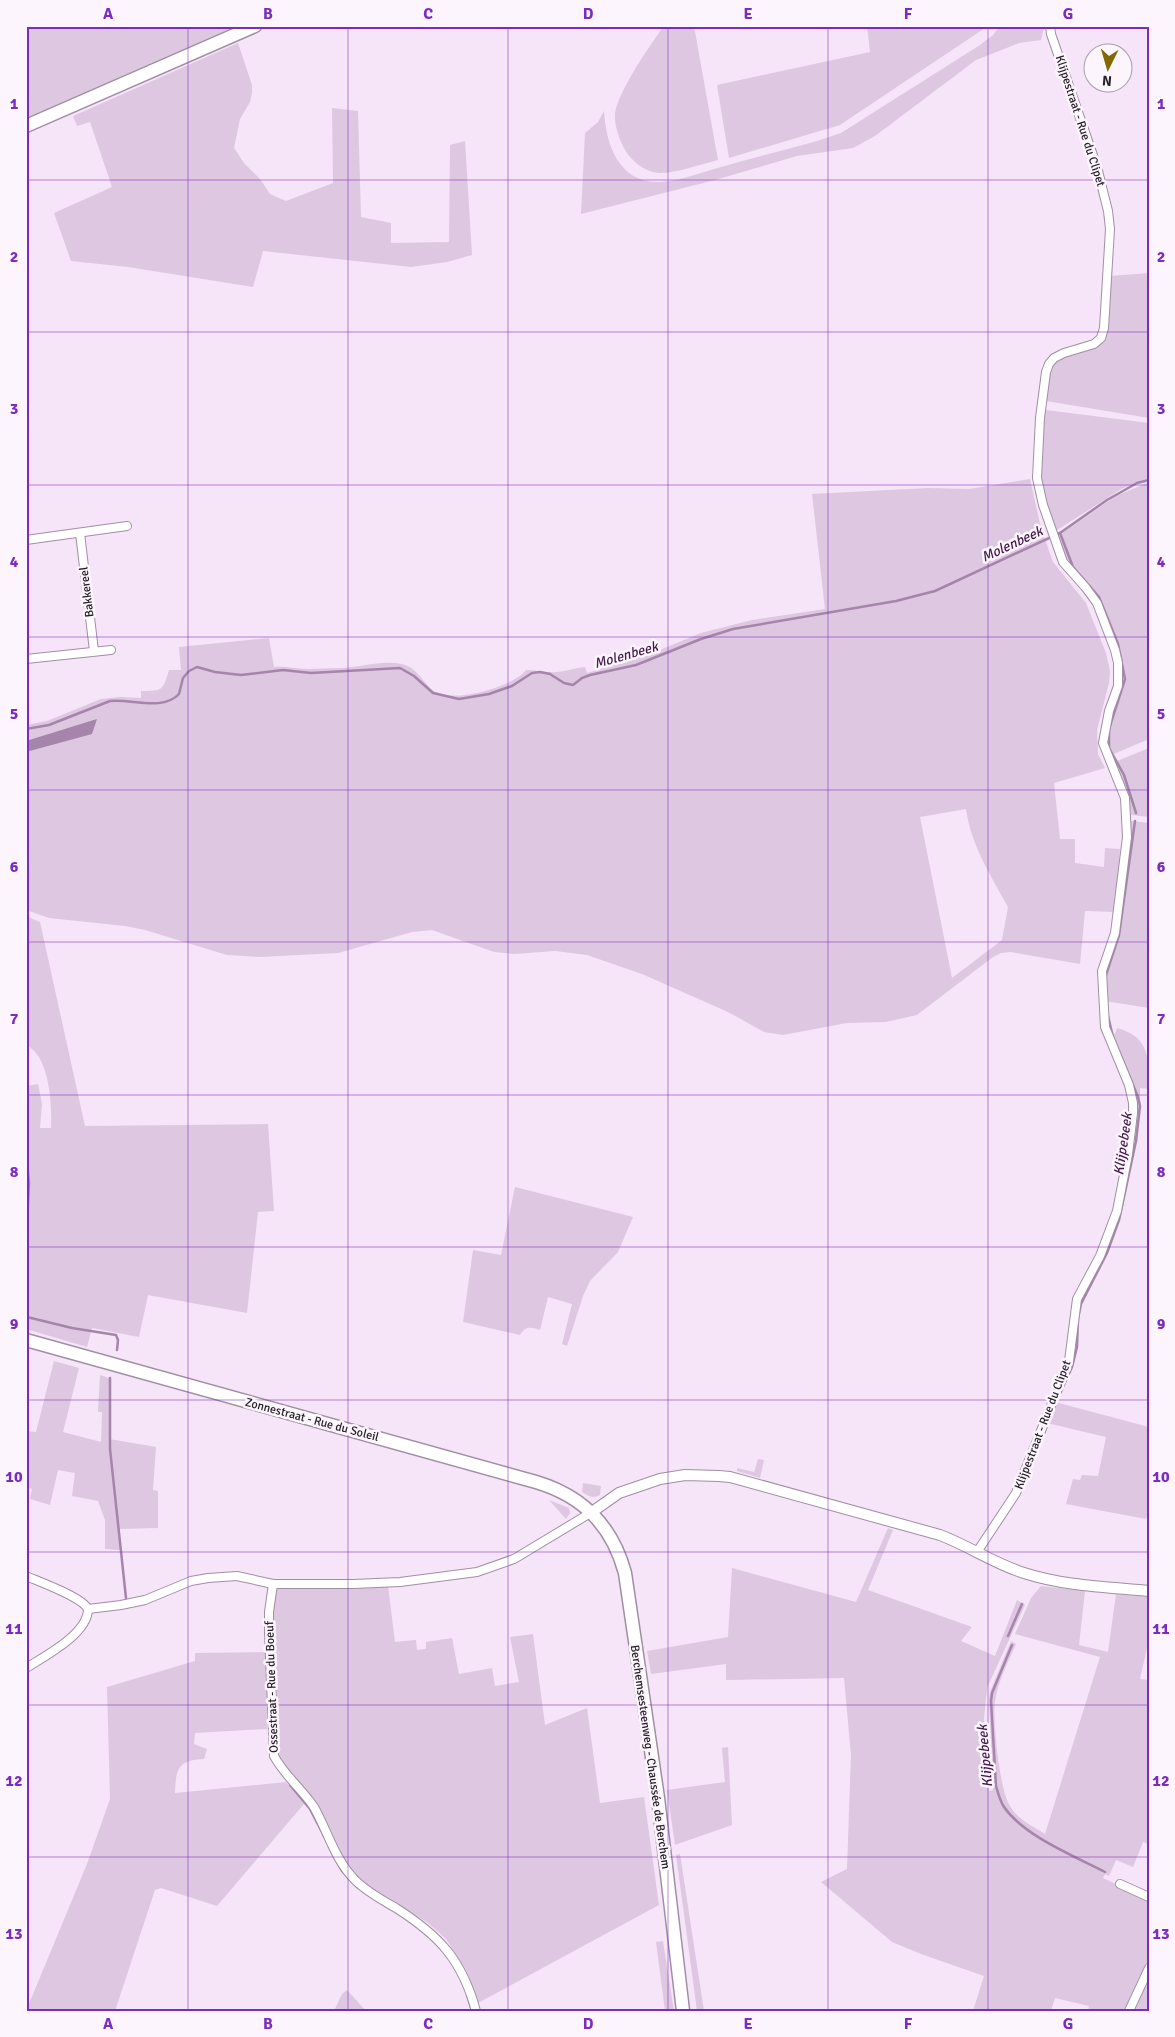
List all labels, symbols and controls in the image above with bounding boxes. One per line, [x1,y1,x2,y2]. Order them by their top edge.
text: A [103,4,114,24]
text: B [263,4,273,24]
text: C [423,4,433,24]
text: D [583,4,594,24]
text: E [743,4,753,24]
text: F [904,4,913,24]
text: G [1063,4,1073,24]
north arrow [1082,42,1132,92]
street label: Klijpestraat - Rue du Clipet [1052,53,1108,189]
text: N [1101,72,1113,89]
text: 1 [10,94,19,114]
text: 1 [1157,94,1166,114]
text: 2 [10,247,18,267]
text: 2 [1157,247,1165,267]
text: 3 [10,399,18,419]
text: 3 [1157,399,1165,419]
water label: Molenbeek [979,522,1047,566]
text: 4 [10,552,19,572]
text: 4 [1157,552,1166,572]
street label: Bakkereel [76,565,98,618]
water label: Molenbeek [592,637,662,672]
text: 5 [10,704,18,724]
text: 5 [1157,704,1165,724]
text: 6 [10,857,19,877]
text: 6 [1157,857,1166,877]
text: 7 [10,1009,19,1029]
text: 7 [1157,1009,1166,1029]
water label: Klijpebeek [1110,1110,1136,1176]
text: 8 [10,1162,19,1182]
text: 8 [1157,1162,1166,1182]
text: 9 [10,1314,19,1334]
text: 9 [1157,1314,1166,1334]
street label: Klijpestraat - Rue du Clipet [1011,1358,1075,1492]
street label: Zonnestraat - Rue du Soleil [243,1395,381,1445]
text: 10 [5,1467,23,1487]
text: 10 [1152,1467,1170,1487]
text: 11 [5,1619,23,1639]
text: 11 [1152,1619,1170,1639]
street label: Ossestraat - Rue du Boeuf [262,1620,282,1753]
street label: Berchemsesteenweg - Chaussée de Berchem [627,1644,673,1870]
water label: Klijpebeek [974,1722,996,1788]
text: 12 [5,1771,23,1791]
text: 12 [1152,1771,1170,1791]
text: 13 [5,1924,23,1944]
text: 13 [1152,1924,1170,1944]
text: A [103,2014,114,2034]
text: B [263,2014,273,2034]
text: C [423,2014,433,2034]
text: D [583,2014,594,2034]
text: E [743,2014,753,2034]
text: F [904,2014,913,2034]
text: G [1063,2014,1073,2034]

